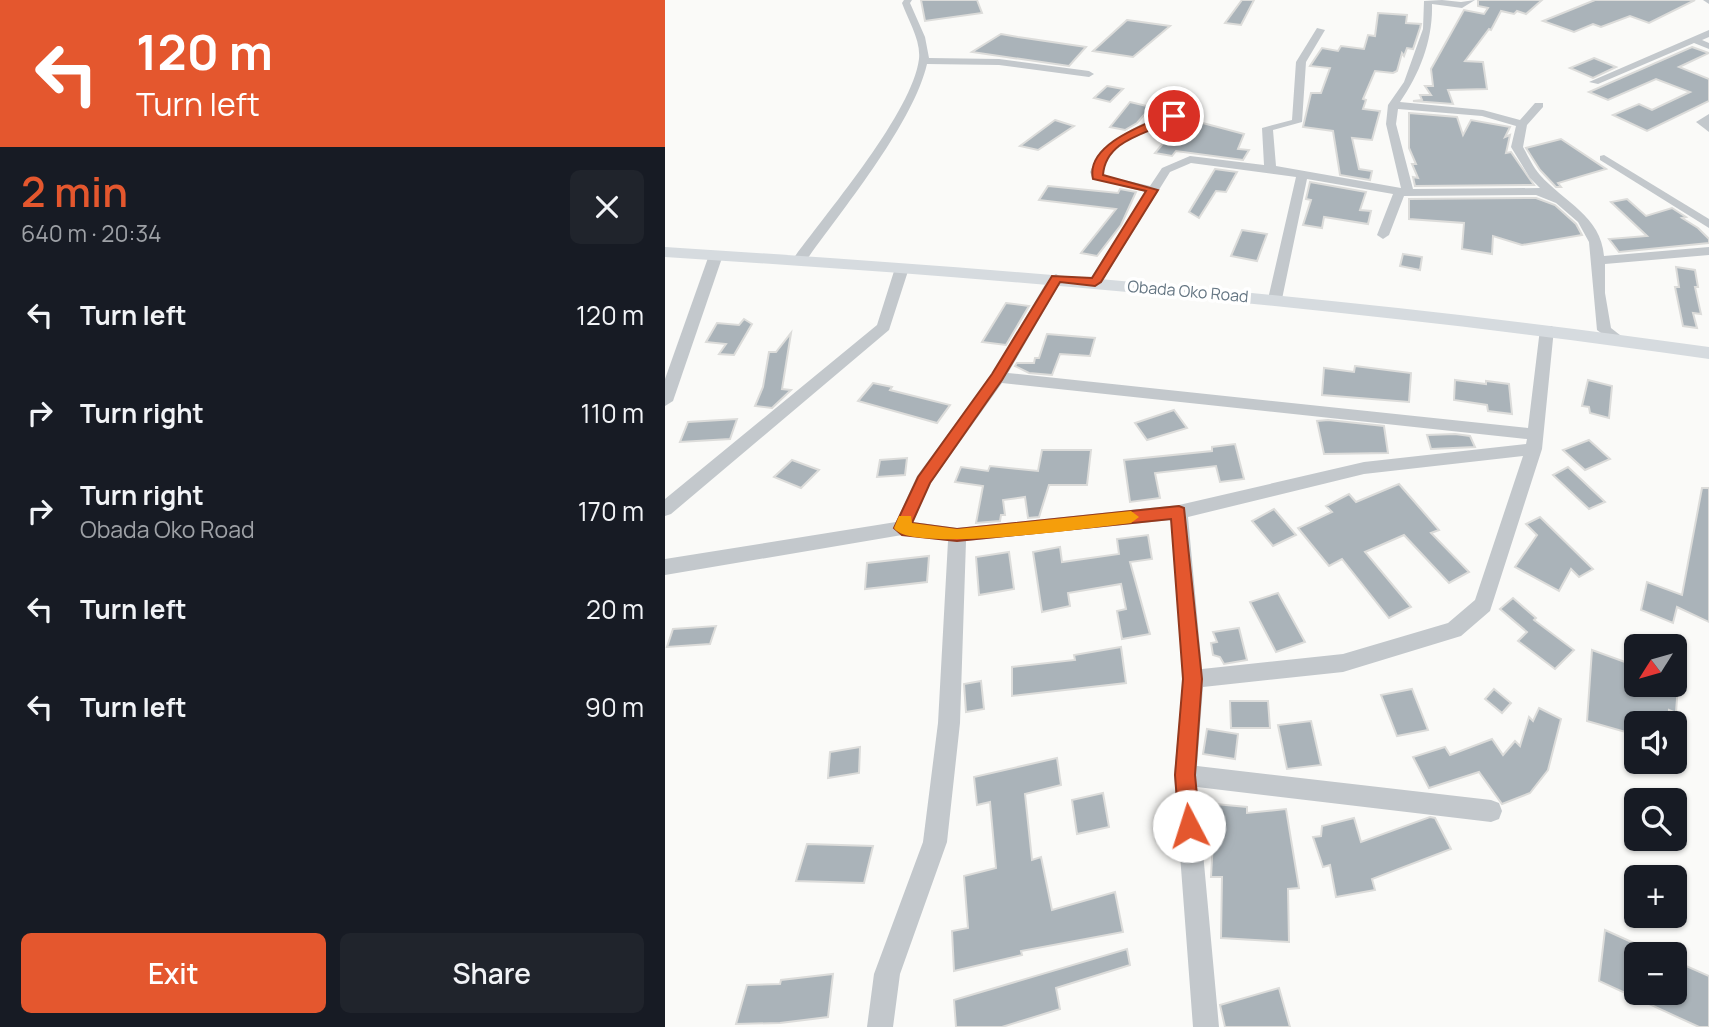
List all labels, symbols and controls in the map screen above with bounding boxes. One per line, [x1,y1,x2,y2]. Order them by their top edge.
text: 120 m [136,18,273,85]
icon: left [21,28,112,119]
text: Turn left [136,82,260,126]
pin [1144,86,1204,146]
icon: arrive [1155,97,1193,135]
text: 2 min [21,162,128,220]
button: close [570,170,644,244]
text: 640 m · 20:34 [21,217,162,249]
street label: Obada Oko Road [1127,275,1249,307]
icon: left [21,296,59,334]
text: Turn left [80,297,187,333]
text: 120 m [576,297,644,333]
icon: right [21,394,59,432]
text: Turn right [80,395,204,431]
text: 110 m [581,395,644,431]
text: Turn right [80,477,204,513]
icon: right [21,492,59,530]
text: 170 m [578,493,644,529]
text: Obada Oko Road [80,513,255,545]
icon: left [21,590,59,628]
text: Turn left [80,591,187,627]
text: 20 m [586,591,644,627]
north arrow [1624,634,1687,696]
map controls [1624,634,1687,1005]
icon: left [21,688,59,726]
text: Turn left [80,689,187,725]
text: 90 m [585,689,644,725]
button: sound [1624,711,1687,774]
button: search [1624,788,1687,851]
position arrow [1152,789,1226,863]
button: + [1624,865,1687,928]
button: Exit [21,933,326,1013]
button: Share [340,933,644,1013]
button: − [1624,942,1687,1005]

